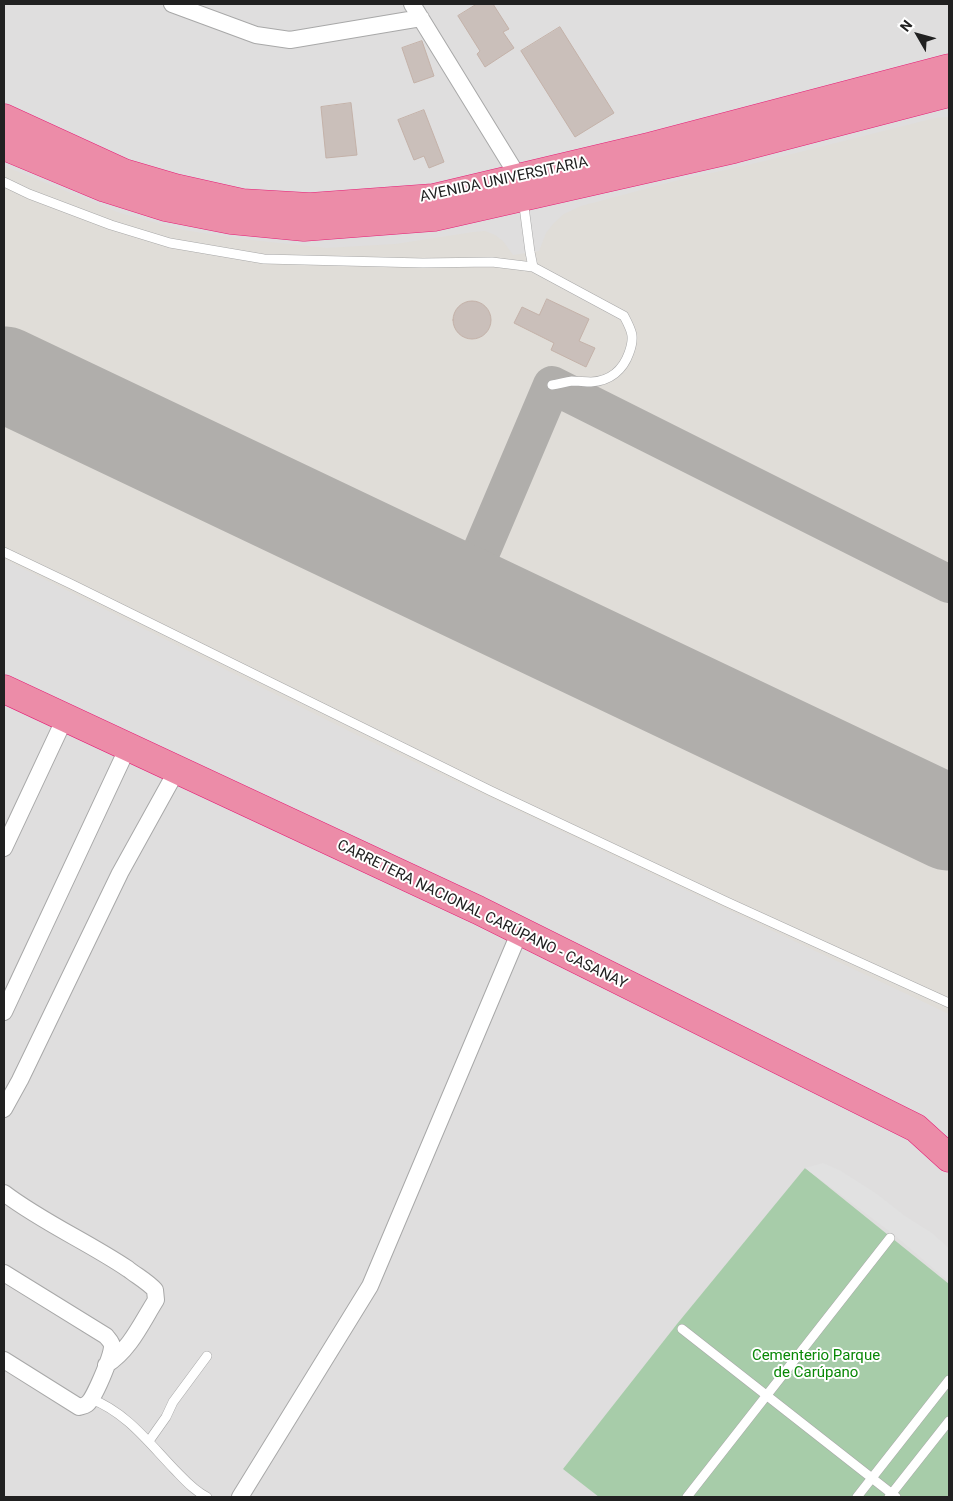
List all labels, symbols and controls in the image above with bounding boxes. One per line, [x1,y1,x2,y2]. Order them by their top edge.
north arrow [893,10,943,60]
text: N [897,17,916,35]
street label: AVENIDA UNIVERSITARIA [418,153,590,207]
street label: CARRETERA NACIONAL CARÚPANO - CASANAY [334,837,630,993]
park label: Cementerio Parque de Carúpano [752,1347,880,1382]

